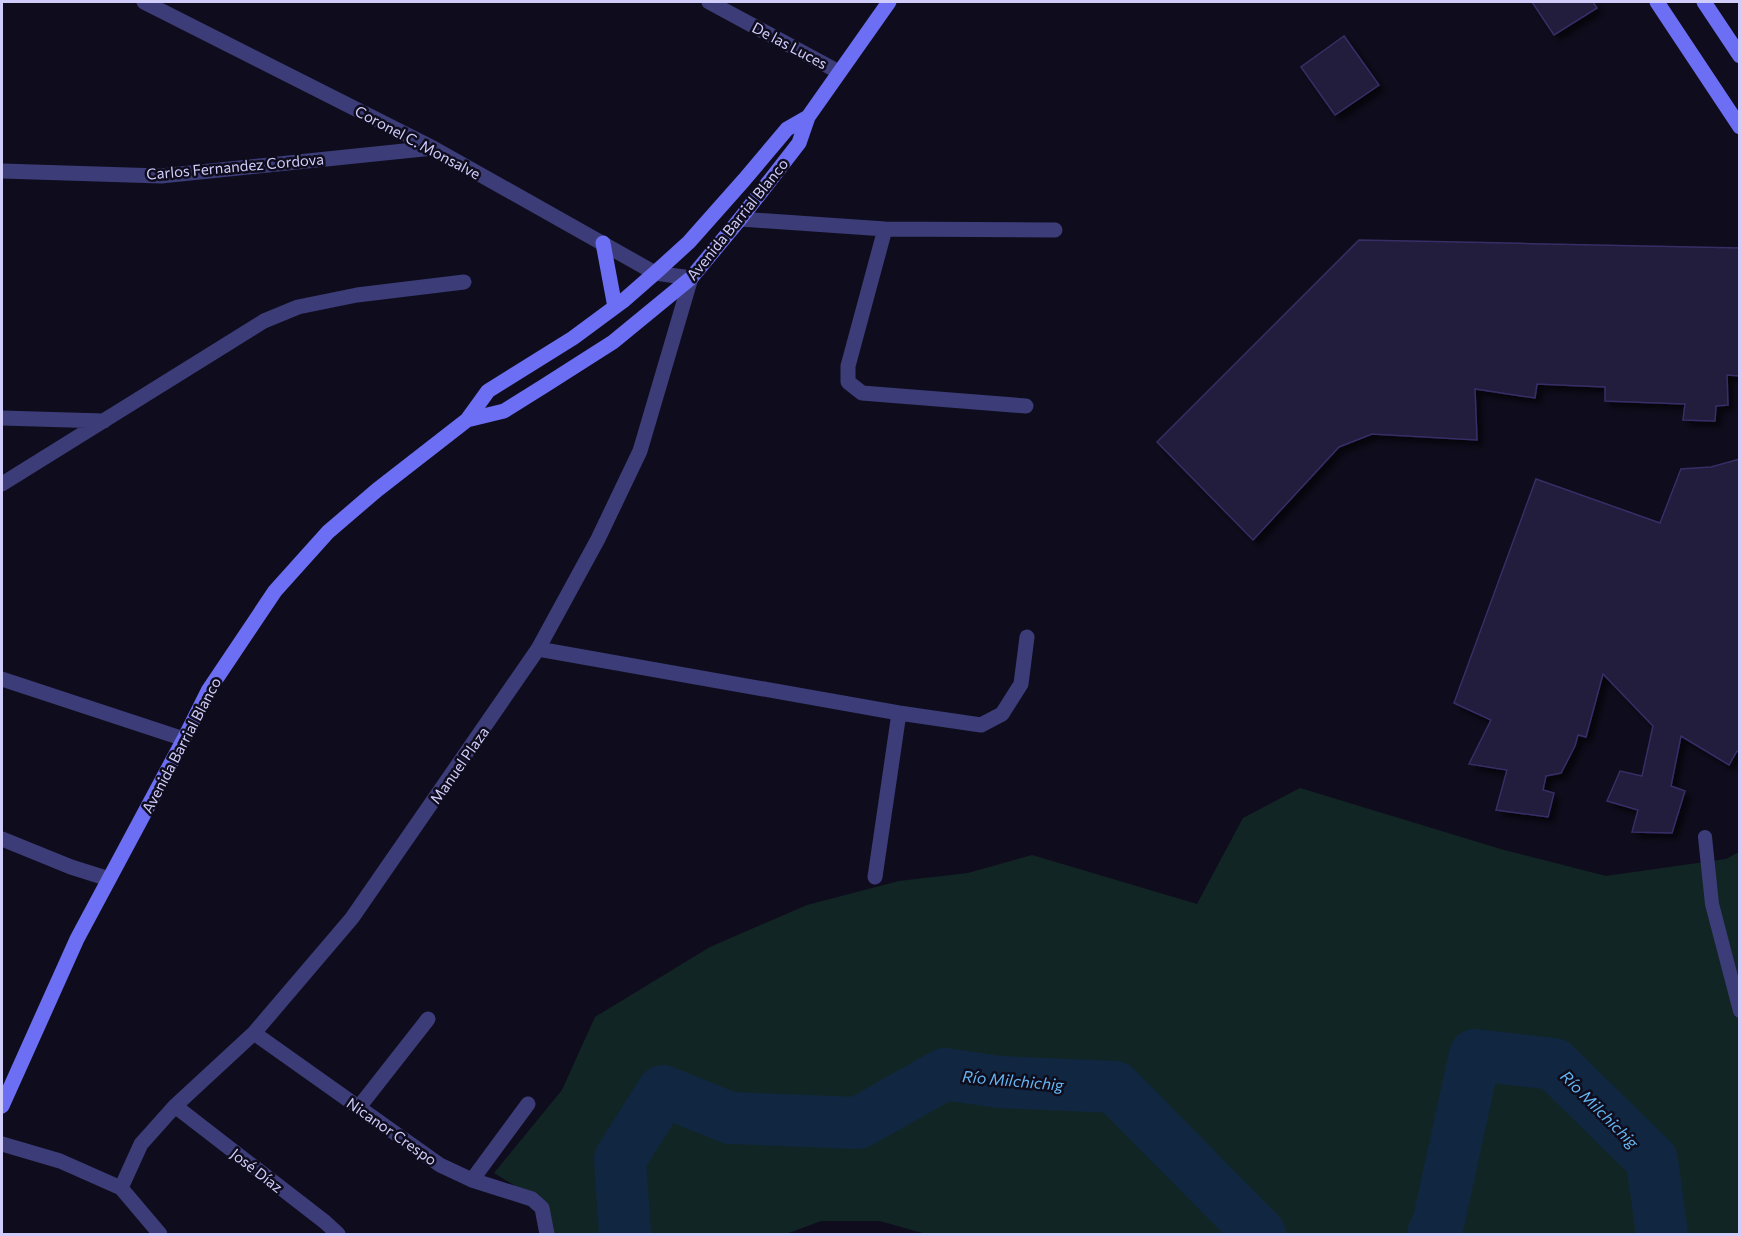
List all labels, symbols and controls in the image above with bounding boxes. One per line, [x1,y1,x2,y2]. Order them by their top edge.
street label: De las Luces [749,18,831,72]
street label: Coronel C. Monsalve [352,101,484,183]
street label: Carlos Fernandez Cordova [145,149,325,183]
street label: Avenida Barrial Blanco [682,155,792,283]
street label: Avenida Barrial Blanco [138,674,224,816]
street label: Manuel Plaza [426,723,492,807]
water label: Río Milchichig [961,1066,1066,1094]
water label: Río Milchichig [1557,1066,1644,1153]
street label: Nicanor Crespo [344,1093,440,1169]
street label: José Díaz [227,1144,287,1196]

